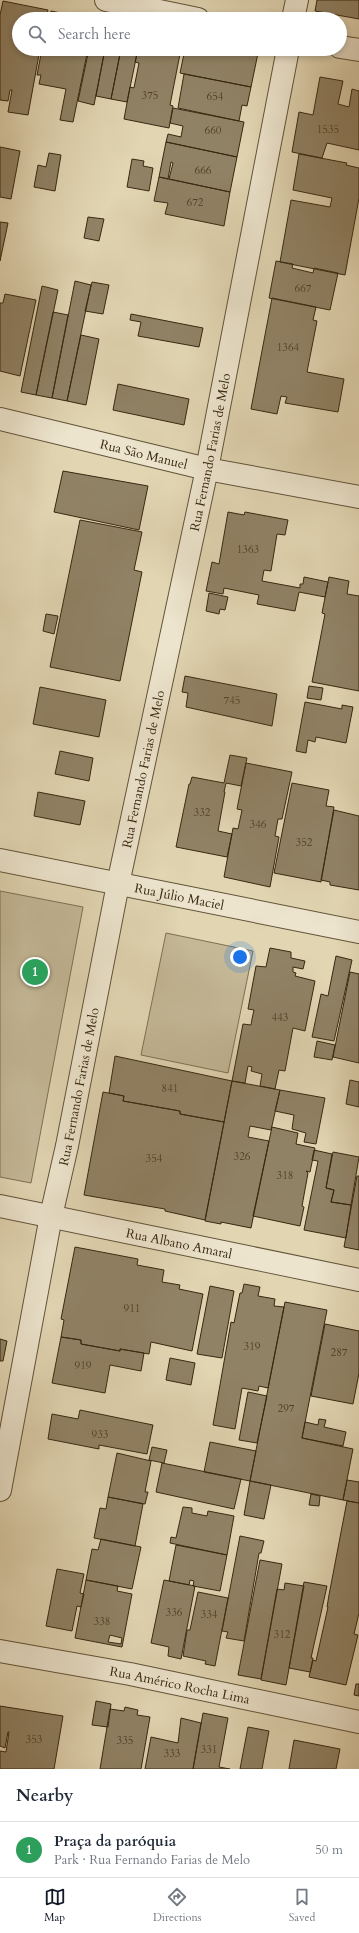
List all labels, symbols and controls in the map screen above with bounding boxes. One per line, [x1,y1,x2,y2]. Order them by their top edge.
search box [12,12,347,56]
icon: search [26,23,48,45]
text: Search here [58,24,131,44]
house number: 375 [142,88,158,103]
house number: 654 [207,89,224,104]
house number: 1535 [317,122,339,137]
house number: 660 [205,123,222,138]
house number: 666 [195,163,212,178]
house number: 672 [187,195,204,210]
house number: 667 [295,281,312,296]
house number: 1364 [277,340,300,355]
street label: Rua Fernando Farias de Melo [186,372,235,533]
street label: Rua São Manuel [98,435,190,474]
house number: 1363 [237,542,260,557]
street label: Rua Fernando Farias de Melo [118,689,169,850]
house number: 745 [224,693,240,708]
house number: 332 [194,805,211,820]
house number: 346 [250,817,267,832]
house number: 352 [296,835,313,850]
street label: Rua Júlio Maciel [133,879,226,915]
your location [230,947,250,967]
pin: 1 [22,957,48,987]
street label: Rua Fernando Farias de Melo [55,1006,104,1168]
house number: 443 [272,1010,289,1025]
house number: 841 [162,1081,178,1096]
house number: 326 [234,1149,251,1164]
house number: 354 [146,1151,163,1166]
house number: 318 [277,1168,293,1183]
street label: Rua Albano Amaral [124,1224,234,1264]
house number: 911 [124,1301,140,1316]
house number: 319 [244,1339,261,1354]
house number: 287 [331,1345,348,1360]
house number: 919 [75,1358,92,1373]
house number: 297 [278,1401,295,1416]
house number: 933 [92,1427,109,1442]
house number: 336 [166,1605,183,1620]
house number: 334 [201,1607,218,1622]
house number: 338 [94,1614,110,1629]
house number: 312 [274,1627,291,1642]
street label: Rua Américo Rocha Lima [108,1663,252,1709]
house number: 353 [26,1732,43,1747]
house number: 335 [117,1733,133,1748]
house number: 331 [201,1742,217,1757]
house number: 333 [164,1746,181,1761]
text: Nearby [16,1784,73,1807]
text: Praça da paróquia [54,1831,176,1851]
text: 1 [26,1841,32,1859]
text: 50 m [315,1841,343,1859]
text: Park · Rua Fernando Farias de Melo [54,1851,250,1869]
tab: Map [44,1886,66,1925]
tab: Directions [153,1886,201,1925]
tab: Saved [289,1886,315,1925]

